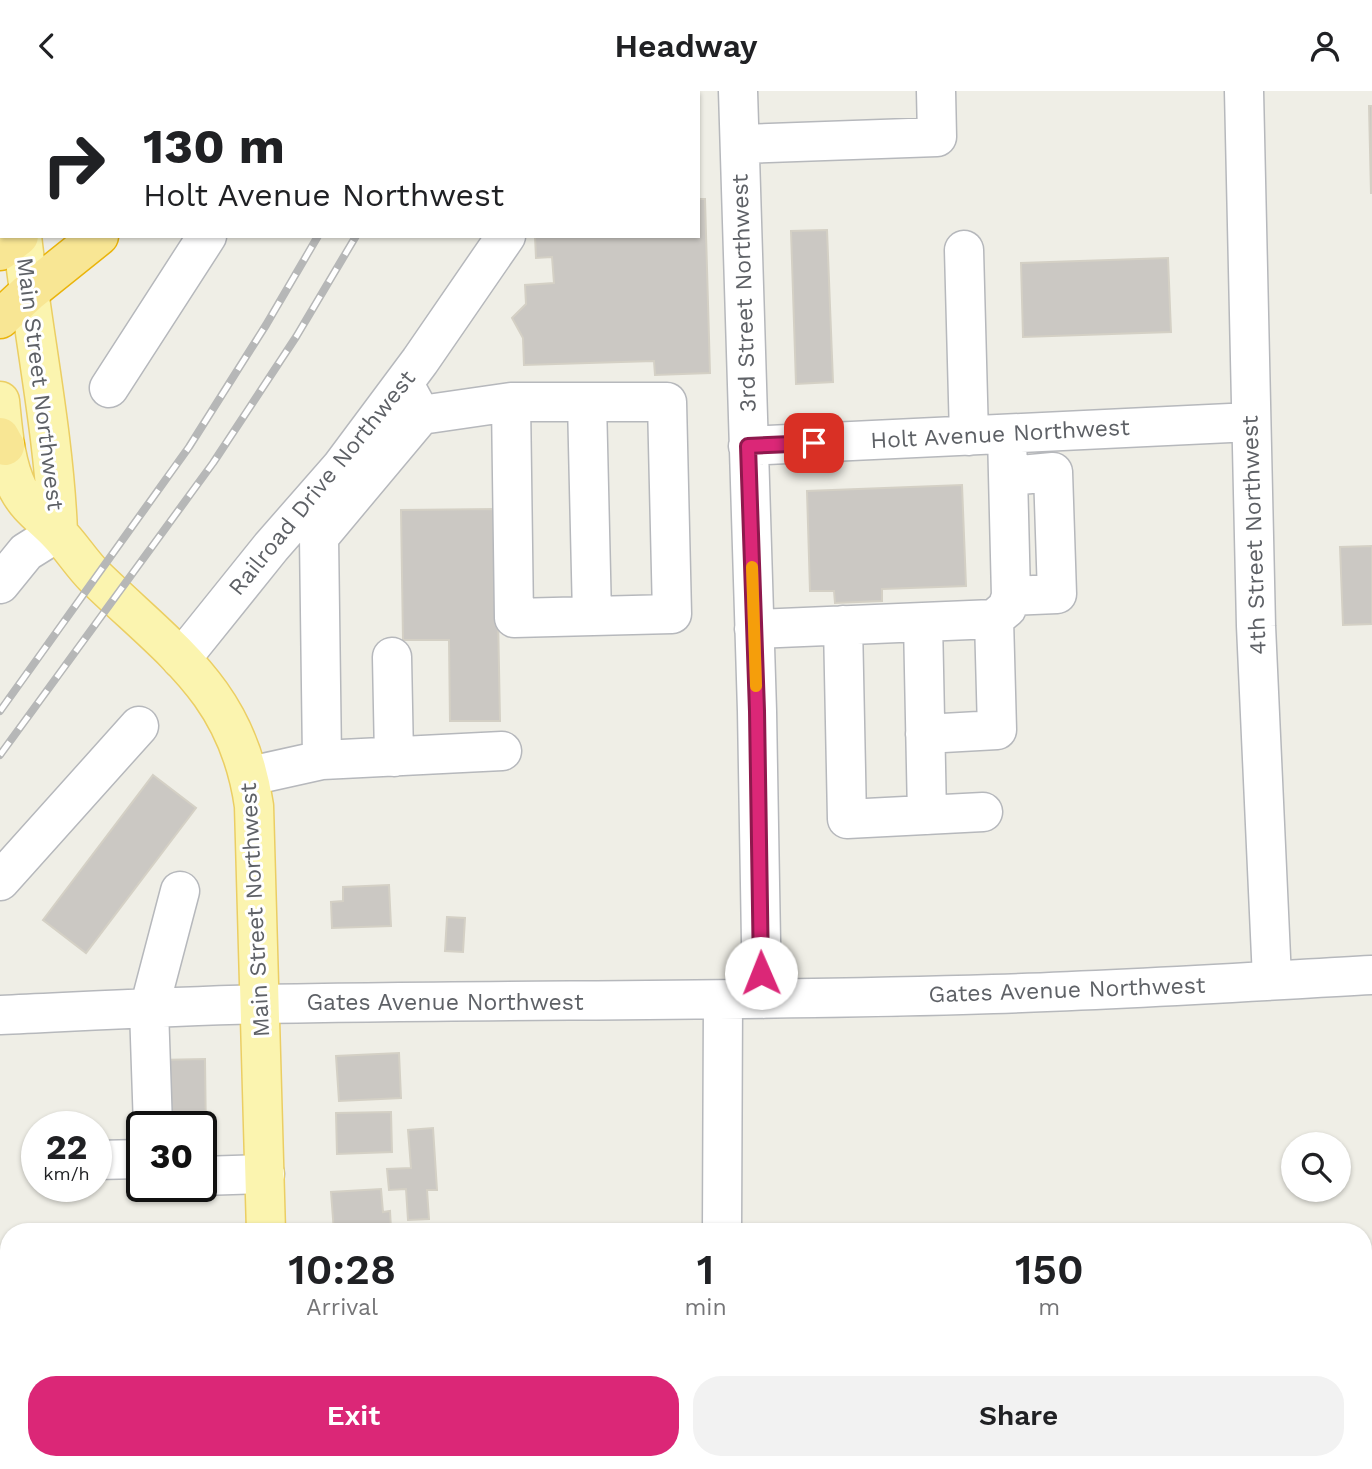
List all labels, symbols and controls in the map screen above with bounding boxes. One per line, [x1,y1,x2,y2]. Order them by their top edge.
icon: back [28,27,66,65]
text: Headway [614,27,758,65]
icon: person [1306,27,1344,65]
text: 130 m [143,117,285,175]
icon: right [28,119,119,210]
street label: 3rd Street Northwest [726,173,762,413]
text: Holt Avenue Northwest [143,176,504,214]
street label: Main Street Northwest [11,256,69,512]
street label: Railroad Drive Northwest [223,365,421,601]
pin [784,413,844,473]
street label: Holt Avenue Northwest [870,414,1131,454]
street label: 4th Street Northwest [1236,414,1272,655]
icon: arrive [795,424,833,462]
street label: Main Street Northwest [235,782,275,1038]
position arrow [724,936,798,1010]
street label: Gates Avenue Northwest [928,972,1206,1008]
street label: Gates Avenue Northwest [306,989,584,1016]
speed limit sign: 30 [126,1111,217,1202]
text: 22 [46,1126,87,1168]
map controls [1281,1132,1351,1202]
button: search [1281,1132,1351,1202]
text: km/h [43,1163,90,1184]
text: 10:28 [288,1245,396,1294]
text: 1 [697,1245,714,1294]
text: 150 [1015,1245,1084,1294]
text: Arrival [306,1294,378,1321]
text: min [684,1294,727,1321]
text: m [1038,1294,1060,1321]
button: Exit [28,1376,679,1456]
button: Share [693,1376,1344,1456]

